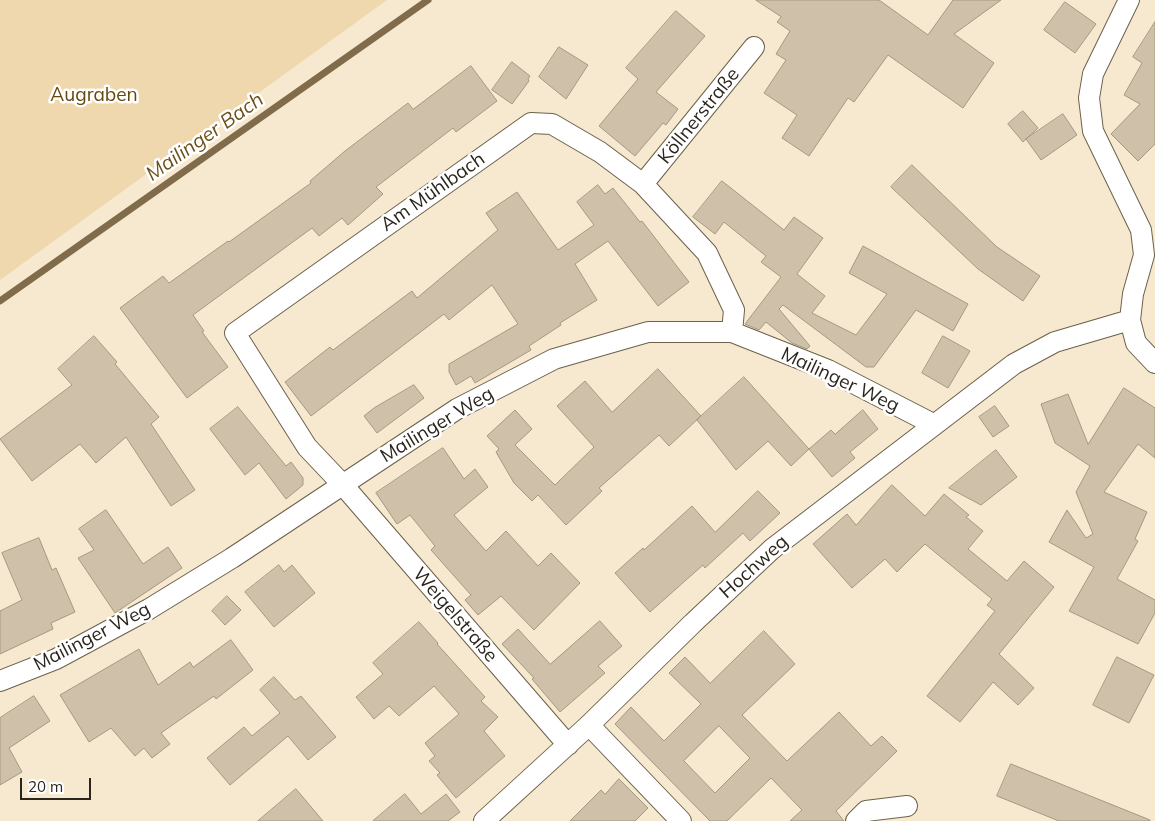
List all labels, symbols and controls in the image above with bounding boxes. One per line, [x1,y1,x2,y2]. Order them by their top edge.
street label: Köllnerstraße [653,64,745,168]
park label: Augraben [50,84,138,106]
water label: Mailinger Bach [142,88,268,186]
street label: Am Mühlbach [377,148,489,236]
street label: Mailinger Weg [777,343,903,417]
street label: Mailinger Weg [376,382,498,468]
street label: Hochweg [715,530,793,604]
street label: Weigelstraße [408,563,502,667]
street label: Mailinger Weg [30,598,154,676]
scale bar [22,768,94,800]
text: 20 m [28,777,63,796]

